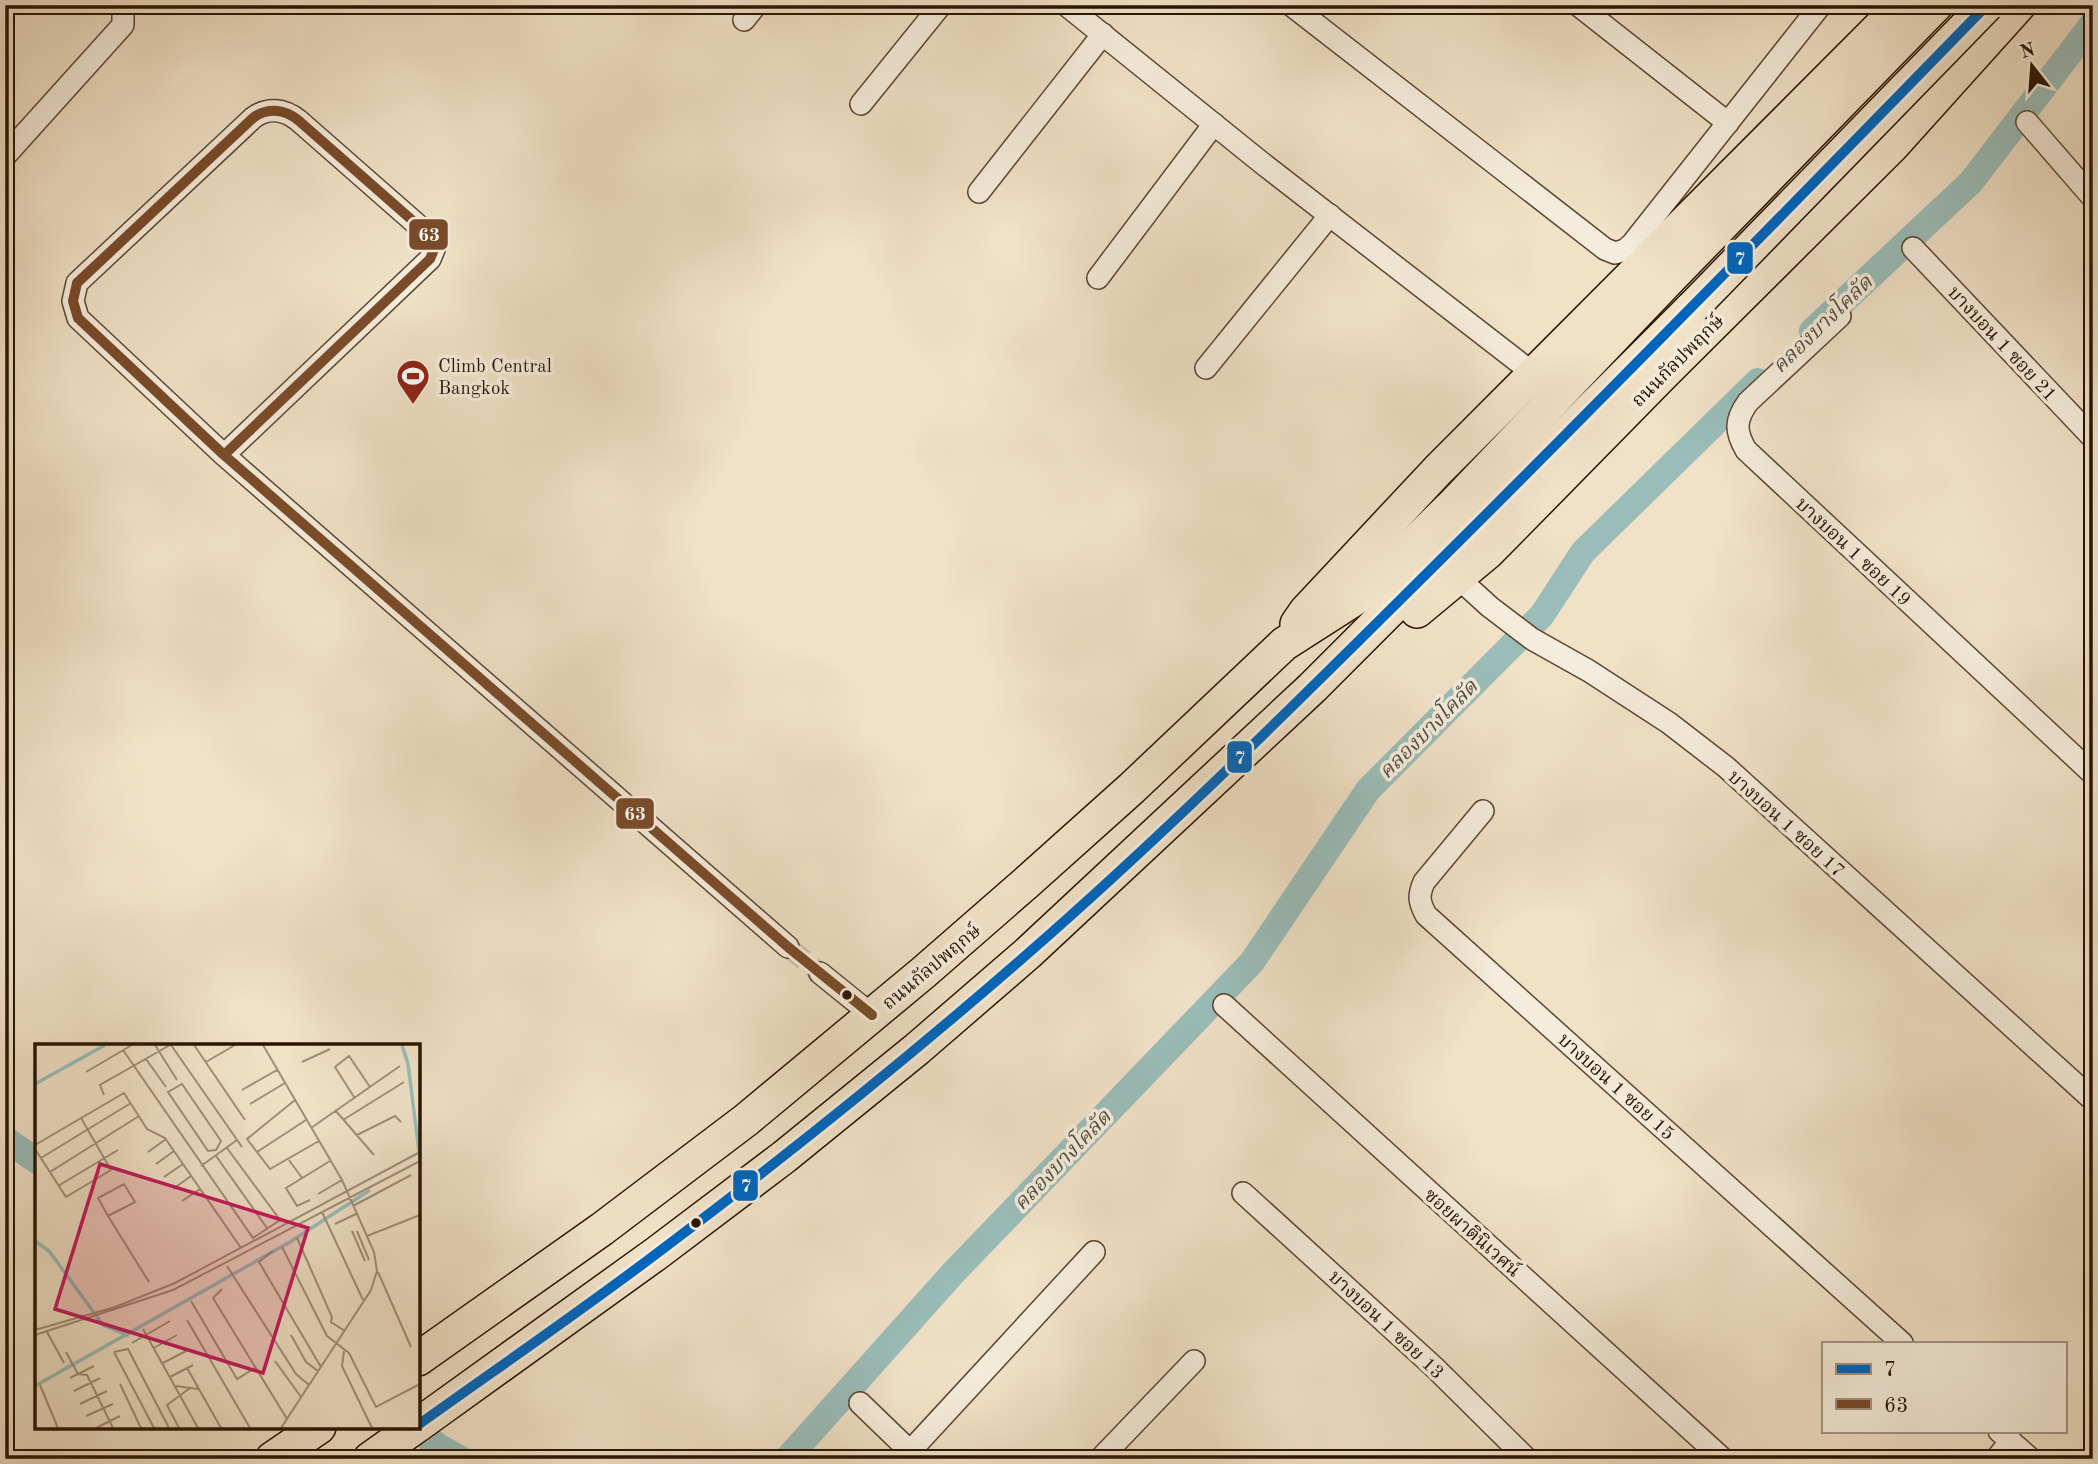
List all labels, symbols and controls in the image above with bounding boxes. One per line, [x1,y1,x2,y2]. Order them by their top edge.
north arrow [1996,32,2066,102]
text: N [2018,41,2038,63]
line badge: 63 [408,218,449,251]
text: 63 [418,227,440,246]
line badge: 7 [1726,241,1754,275]
text: 7 [1734,251,1746,270]
water label: คลองบางโคลัด [1765,268,1877,378]
street label: บางบอน 1 ซอย 21 [1943,284,2059,406]
street label: ถนนกัลปพฤกษ์ [1626,309,1729,412]
sports icon: Climb Central Bangkok [394,357,432,406]
place label: Climb Central Bangkok [438,358,552,399]
street label: บางบอน 1 ซอย 19 [1791,495,1913,611]
water label: คลองบางโคลัด [1371,672,1483,783]
line badge: 7 [1226,740,1253,774]
text: 7 [1234,750,1246,769]
street label: บางบอน 1 ซอย 17 [1724,768,1847,882]
line badge: 63 [615,797,655,830]
text: 63 [624,806,646,825]
street label: ถนนกัลปพฤกษ์ [877,918,985,1014]
unlabelled marker [840,988,854,1002]
street label: บางบอน 1 ซอย 15 [1554,1031,1677,1145]
inset map [35,1044,420,1429]
water label: คลองบางโคลัด [1006,1102,1116,1215]
line badge: 7 [732,1169,759,1202]
text: 7 [740,1178,752,1197]
street label: ซอยผาตินิเวศน์ [1420,1183,1526,1282]
unlabelled marker [689,1216,703,1230]
street label: บางบอน 1 ซอย 13 [1324,1268,1446,1384]
legend [1822,1342,2066,1432]
text: 7 [1884,1360,1896,1381]
text: 63 [1884,1396,1908,1417]

